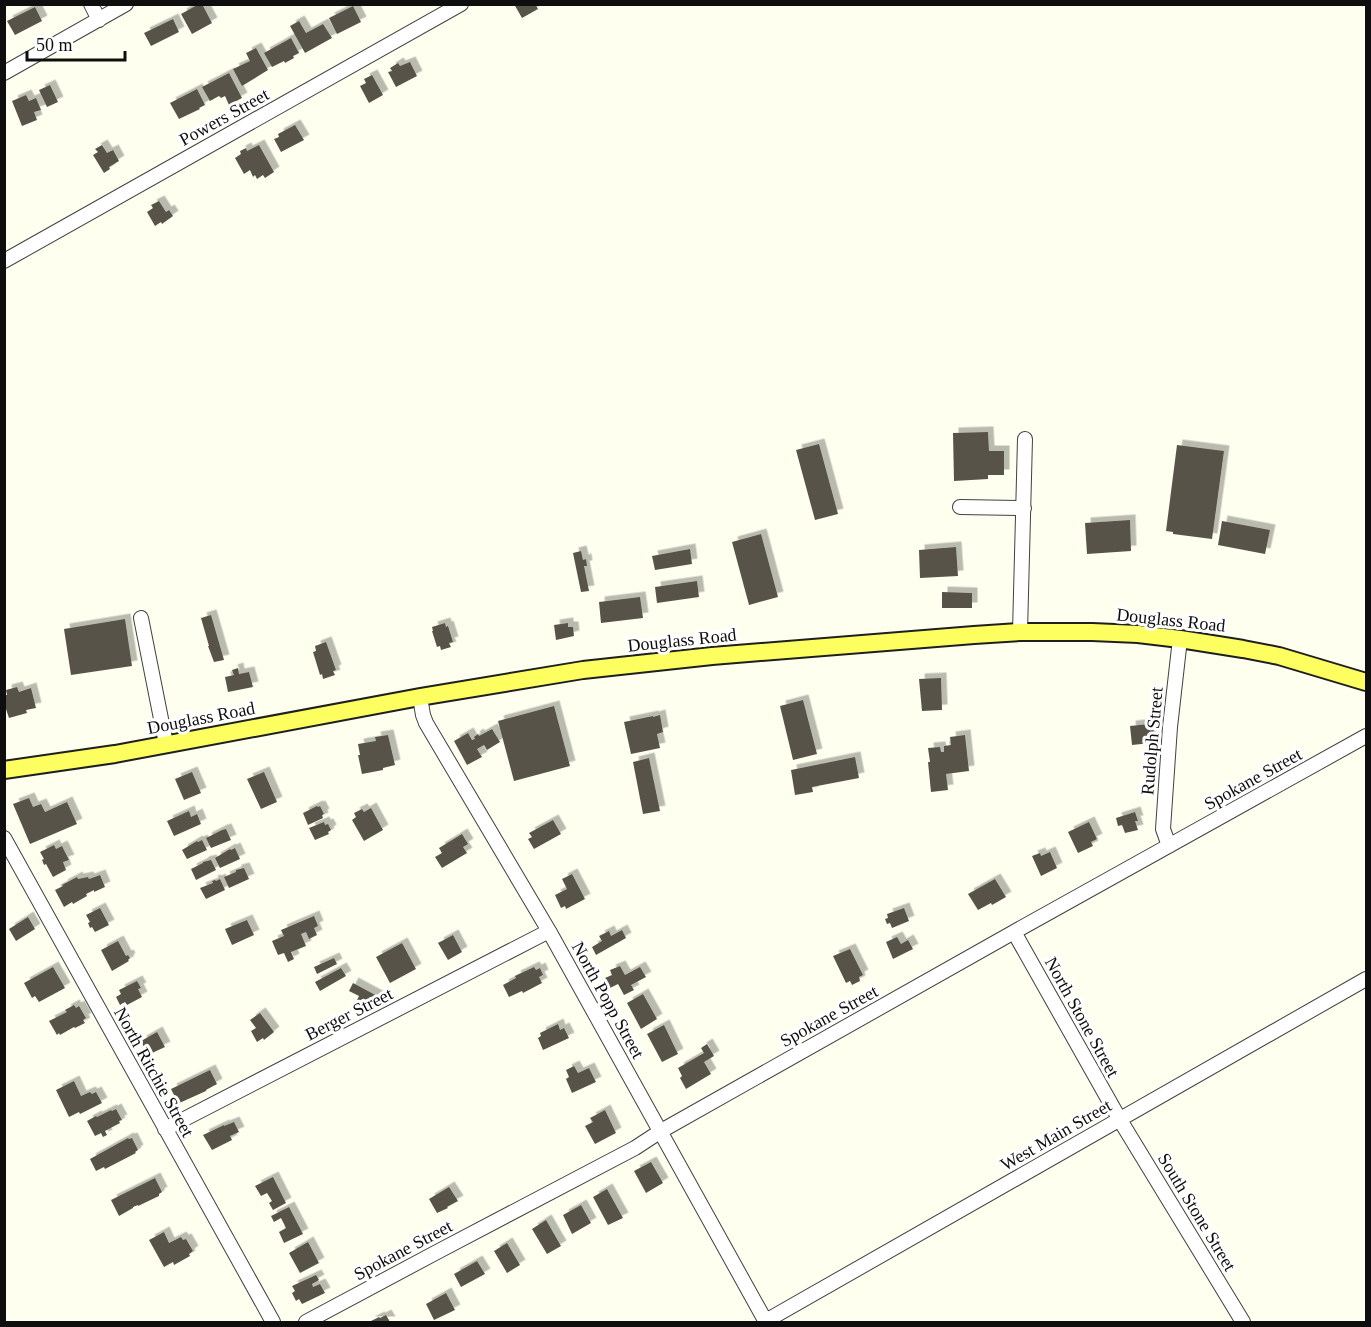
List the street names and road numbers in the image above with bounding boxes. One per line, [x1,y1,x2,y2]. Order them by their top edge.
street label: Powers Street [176,84,272,150]
street label: Douglass Road [1116,604,1226,636]
street label: Douglass Road [627,624,737,656]
street label: Rudolph Street [1137,686,1167,796]
street label: Douglass Road [145,698,257,738]
street label: Spokane Street [1201,744,1305,814]
street label: North Popp Street [568,938,648,1062]
street label: North Stone Street [1041,954,1123,1080]
street label: Spokane Street [777,981,881,1051]
street label: Berger Street [302,983,396,1045]
street label: North Ritchie Street [110,1004,198,1140]
street label: West Main Street [997,1095,1115,1175]
street label: South Stone Street [1154,1149,1240,1275]
street label: Spokane Street [350,1216,456,1284]

